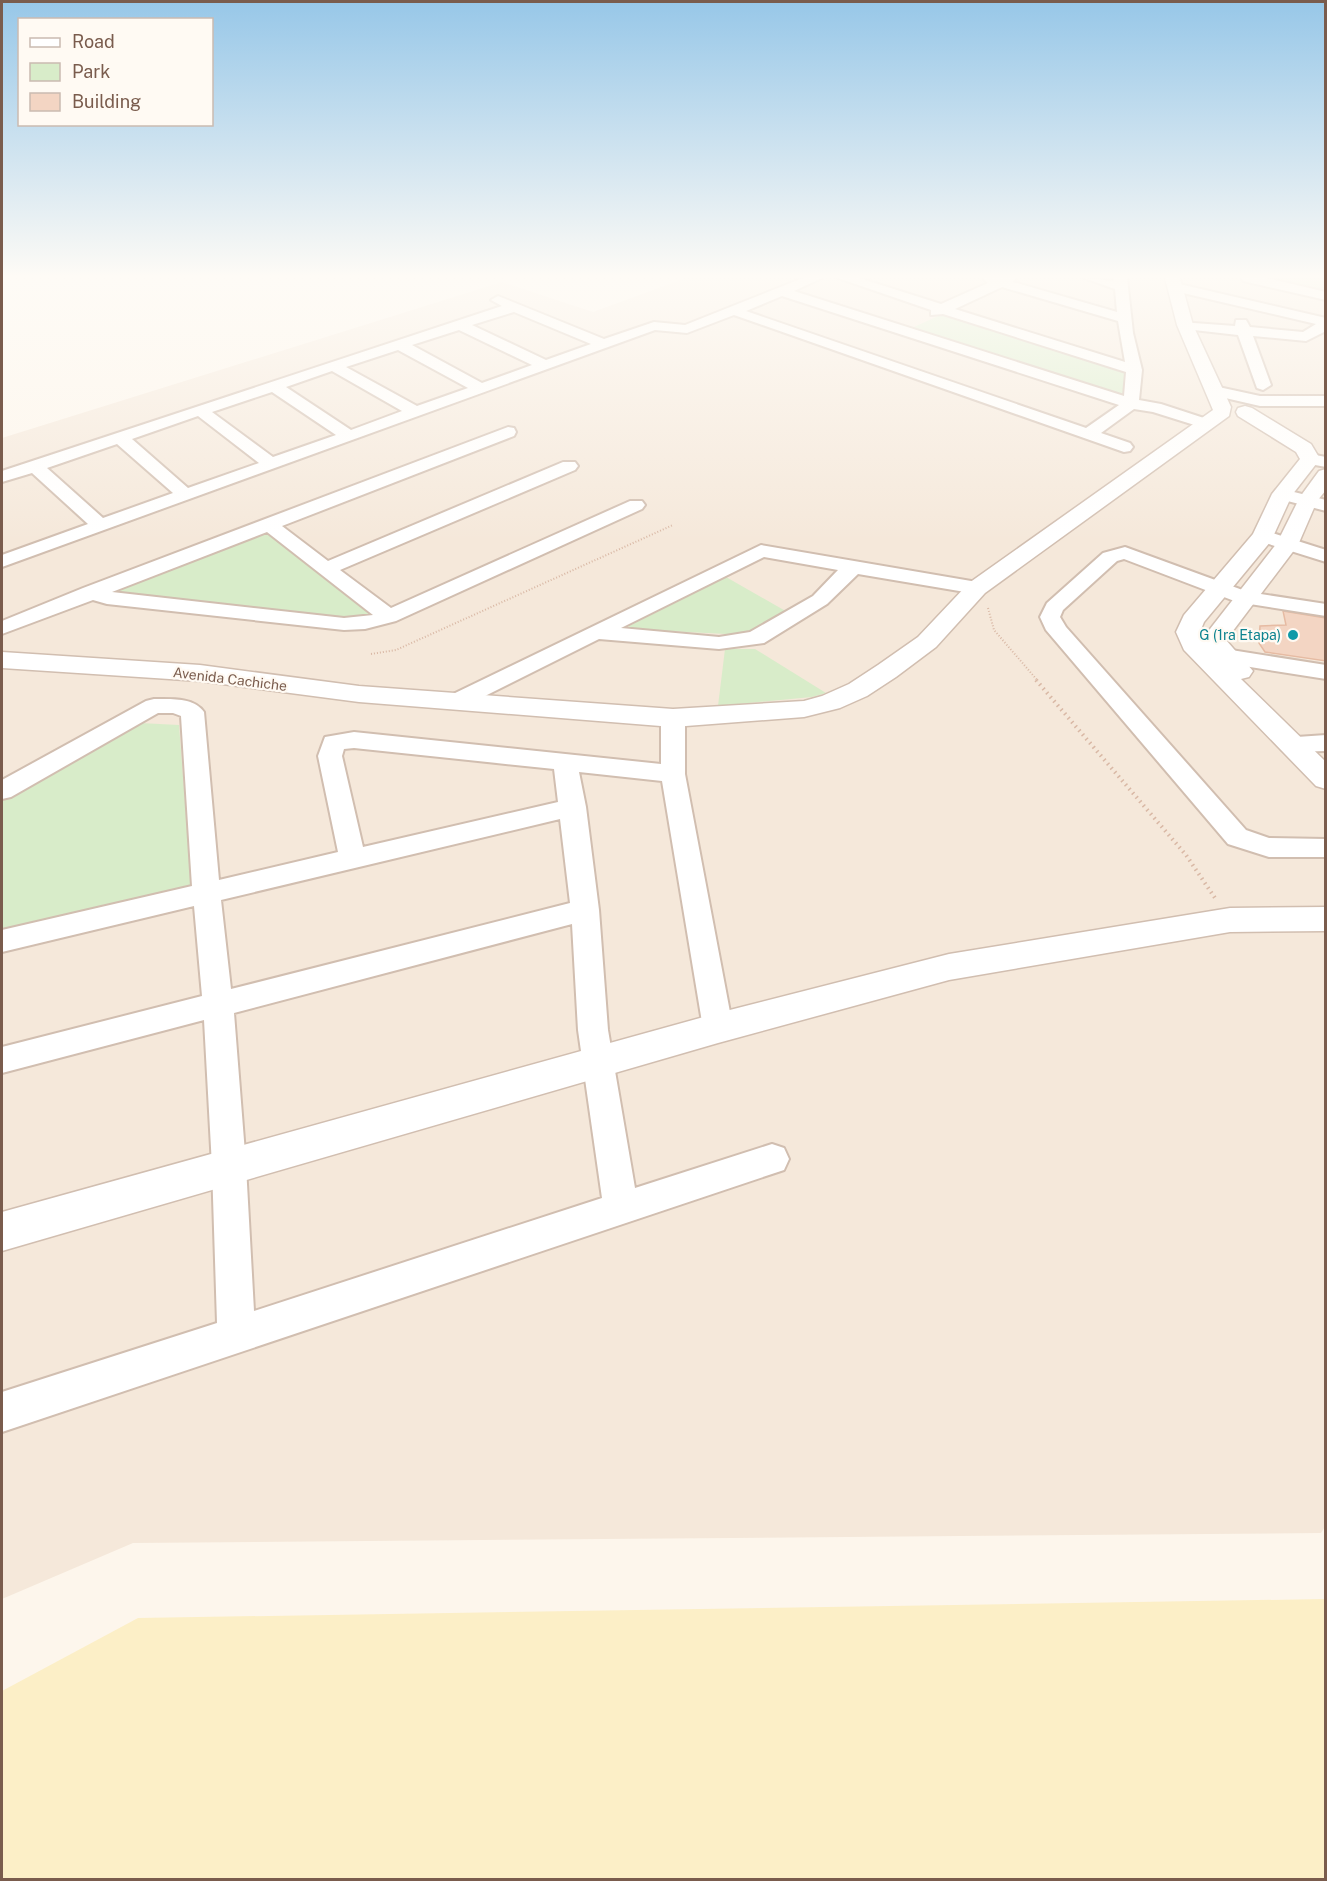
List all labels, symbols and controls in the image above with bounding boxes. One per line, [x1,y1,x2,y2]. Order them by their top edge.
legend [18,18,213,126]
text: Road [72,31,115,52]
text: Park [72,61,110,82]
text: Building [72,91,141,112]
place label: G (1ra Etapa) [1199,627,1281,643]
marker: G (1ra Etapa) [1286,628,1300,642]
street label: Avenida Cachiche [172,664,288,694]

